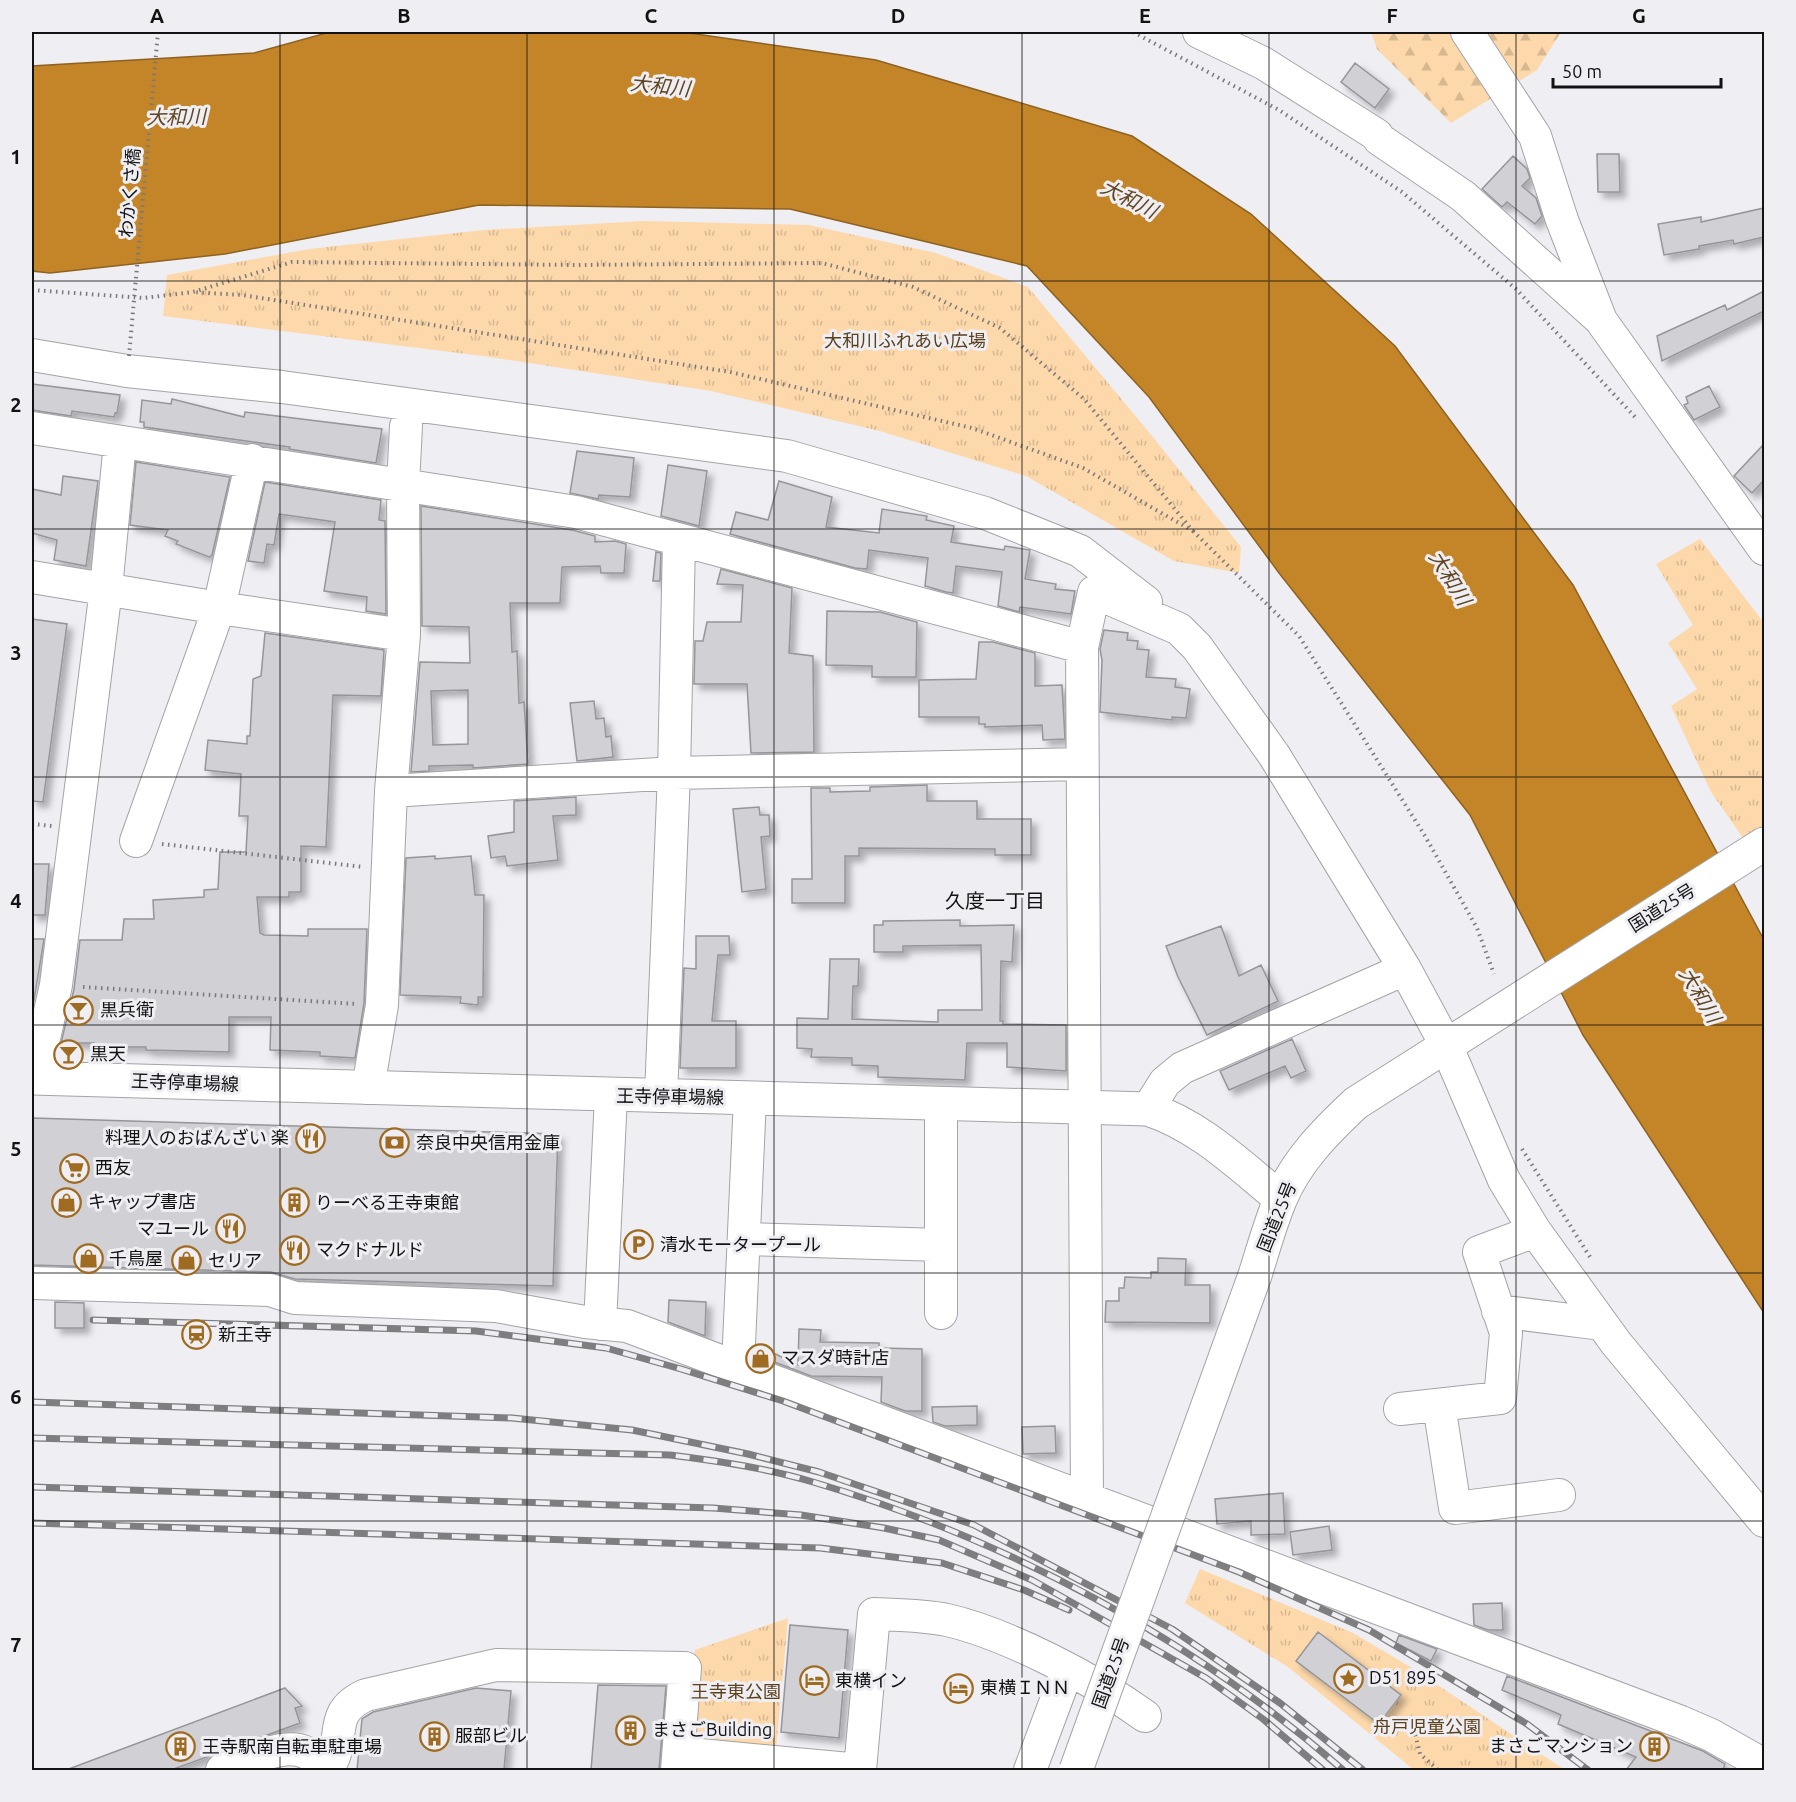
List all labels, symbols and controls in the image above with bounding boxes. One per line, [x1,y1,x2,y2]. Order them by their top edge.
text: A [150,4,164,27]
text: B [397,4,411,27]
text: C [645,4,658,27]
text: D [891,4,905,27]
text: E [1139,4,1151,27]
text: F [1386,4,1398,27]
text: G [1632,4,1646,27]
scale bar [1553,51,1721,89]
text: 50 m [1562,61,1602,81]
water label: 大和川 [629,71,693,100]
water label: 大和川 [146,104,208,129]
text: 1 [10,145,22,168]
street label: わかくさ橋 [115,147,143,239]
water label: 大和川 [1097,175,1163,223]
park label: 大和川ふれあい広場 [824,330,986,350]
text: 2 [10,393,22,416]
water label: 大和川 [1425,546,1477,611]
text: 3 [10,641,22,664]
street label: 国道25号 [1625,879,1698,935]
text: 4 [10,889,22,912]
district label: 久度一丁目 [945,889,1045,912]
water label: 大和川 [1675,963,1727,1028]
bar icon: 黒兵衛 [63,994,95,1026]
place label: 黒兵衛 [100,999,154,1019]
bar icon: 黒天 [53,1038,85,1070]
place label: 黒天 [90,1043,126,1063]
street label: 王寺停車場線 [131,1070,239,1094]
street label: 王寺停車場線 [616,1085,724,1107]
restaurant icon: 料理人のおばんざい 楽 [294,1122,326,1154]
place label: 料理人のおばんざい 楽 [105,1127,289,1147]
bank icon: 奈良中央信用金庫 [379,1127,411,1159]
place label: 奈良中央信用金庫 [416,1132,560,1152]
text: 5 [10,1137,22,1160]
supermarket icon: 西友 [58,1152,90,1184]
place label: 西友 [95,1157,131,1177]
street label: 国道25号 [1253,1178,1299,1255]
shop icon: キャップ書店 [51,1186,83,1218]
building icon: りーべる王寺東館 [278,1187,310,1219]
place label: キャップ書店 [88,1191,196,1211]
place label: りーべる王寺東館 [315,1192,459,1212]
restaurant icon: マユール [214,1213,246,1245]
place label: マユール [137,1218,209,1238]
parking icon: 清水モータープール [623,1229,655,1261]
restaurant icon: マクドナルド [279,1234,311,1266]
place label: 清水モータープール [660,1234,821,1254]
place label: マクドナルド [316,1239,424,1259]
shop icon: 千鳥屋 [72,1243,104,1275]
shop icon: セリア [171,1245,203,1277]
place label: 千鳥屋 [109,1248,163,1268]
place label: セリア [208,1250,262,1270]
station icon: 新王寺 [181,1319,213,1351]
place label: 新王寺 [218,1324,272,1344]
shop icon: マスダ時計店 [744,1342,776,1374]
place label: マスダ時計店 [781,1347,889,1367]
text: 6 [10,1385,22,1408]
text: 7 [10,1633,22,1656]
street label: 国道25号 [1088,1634,1132,1711]
place icon: D51 895 [1332,1662,1364,1694]
hotel icon: 東横イン [798,1665,830,1697]
place label: D51 895 [1369,1667,1437,1687]
place label: 東横イン [835,1670,907,1690]
hotel icon: 東横ＩＮＮ [943,1672,975,1704]
place label: 東横ＩＮＮ [980,1677,1070,1697]
park label: 王寺東公園 [691,1681,781,1701]
building icon: まさごBuilding [615,1714,647,1746]
park label: 舟戸児童公園 [1373,1716,1481,1736]
place label: まさごBuilding [652,1719,772,1739]
building icon: 服部ビル [418,1720,450,1752]
place label: 服部ビル [455,1725,527,1745]
building icon: まさごマンション [1638,1730,1670,1762]
building icon: 王寺駅南自転車駐車場 [165,1731,197,1763]
place label: まさごマンション [1489,1735,1633,1755]
place label: 王寺駅南自転車駐車場 [202,1736,382,1756]

